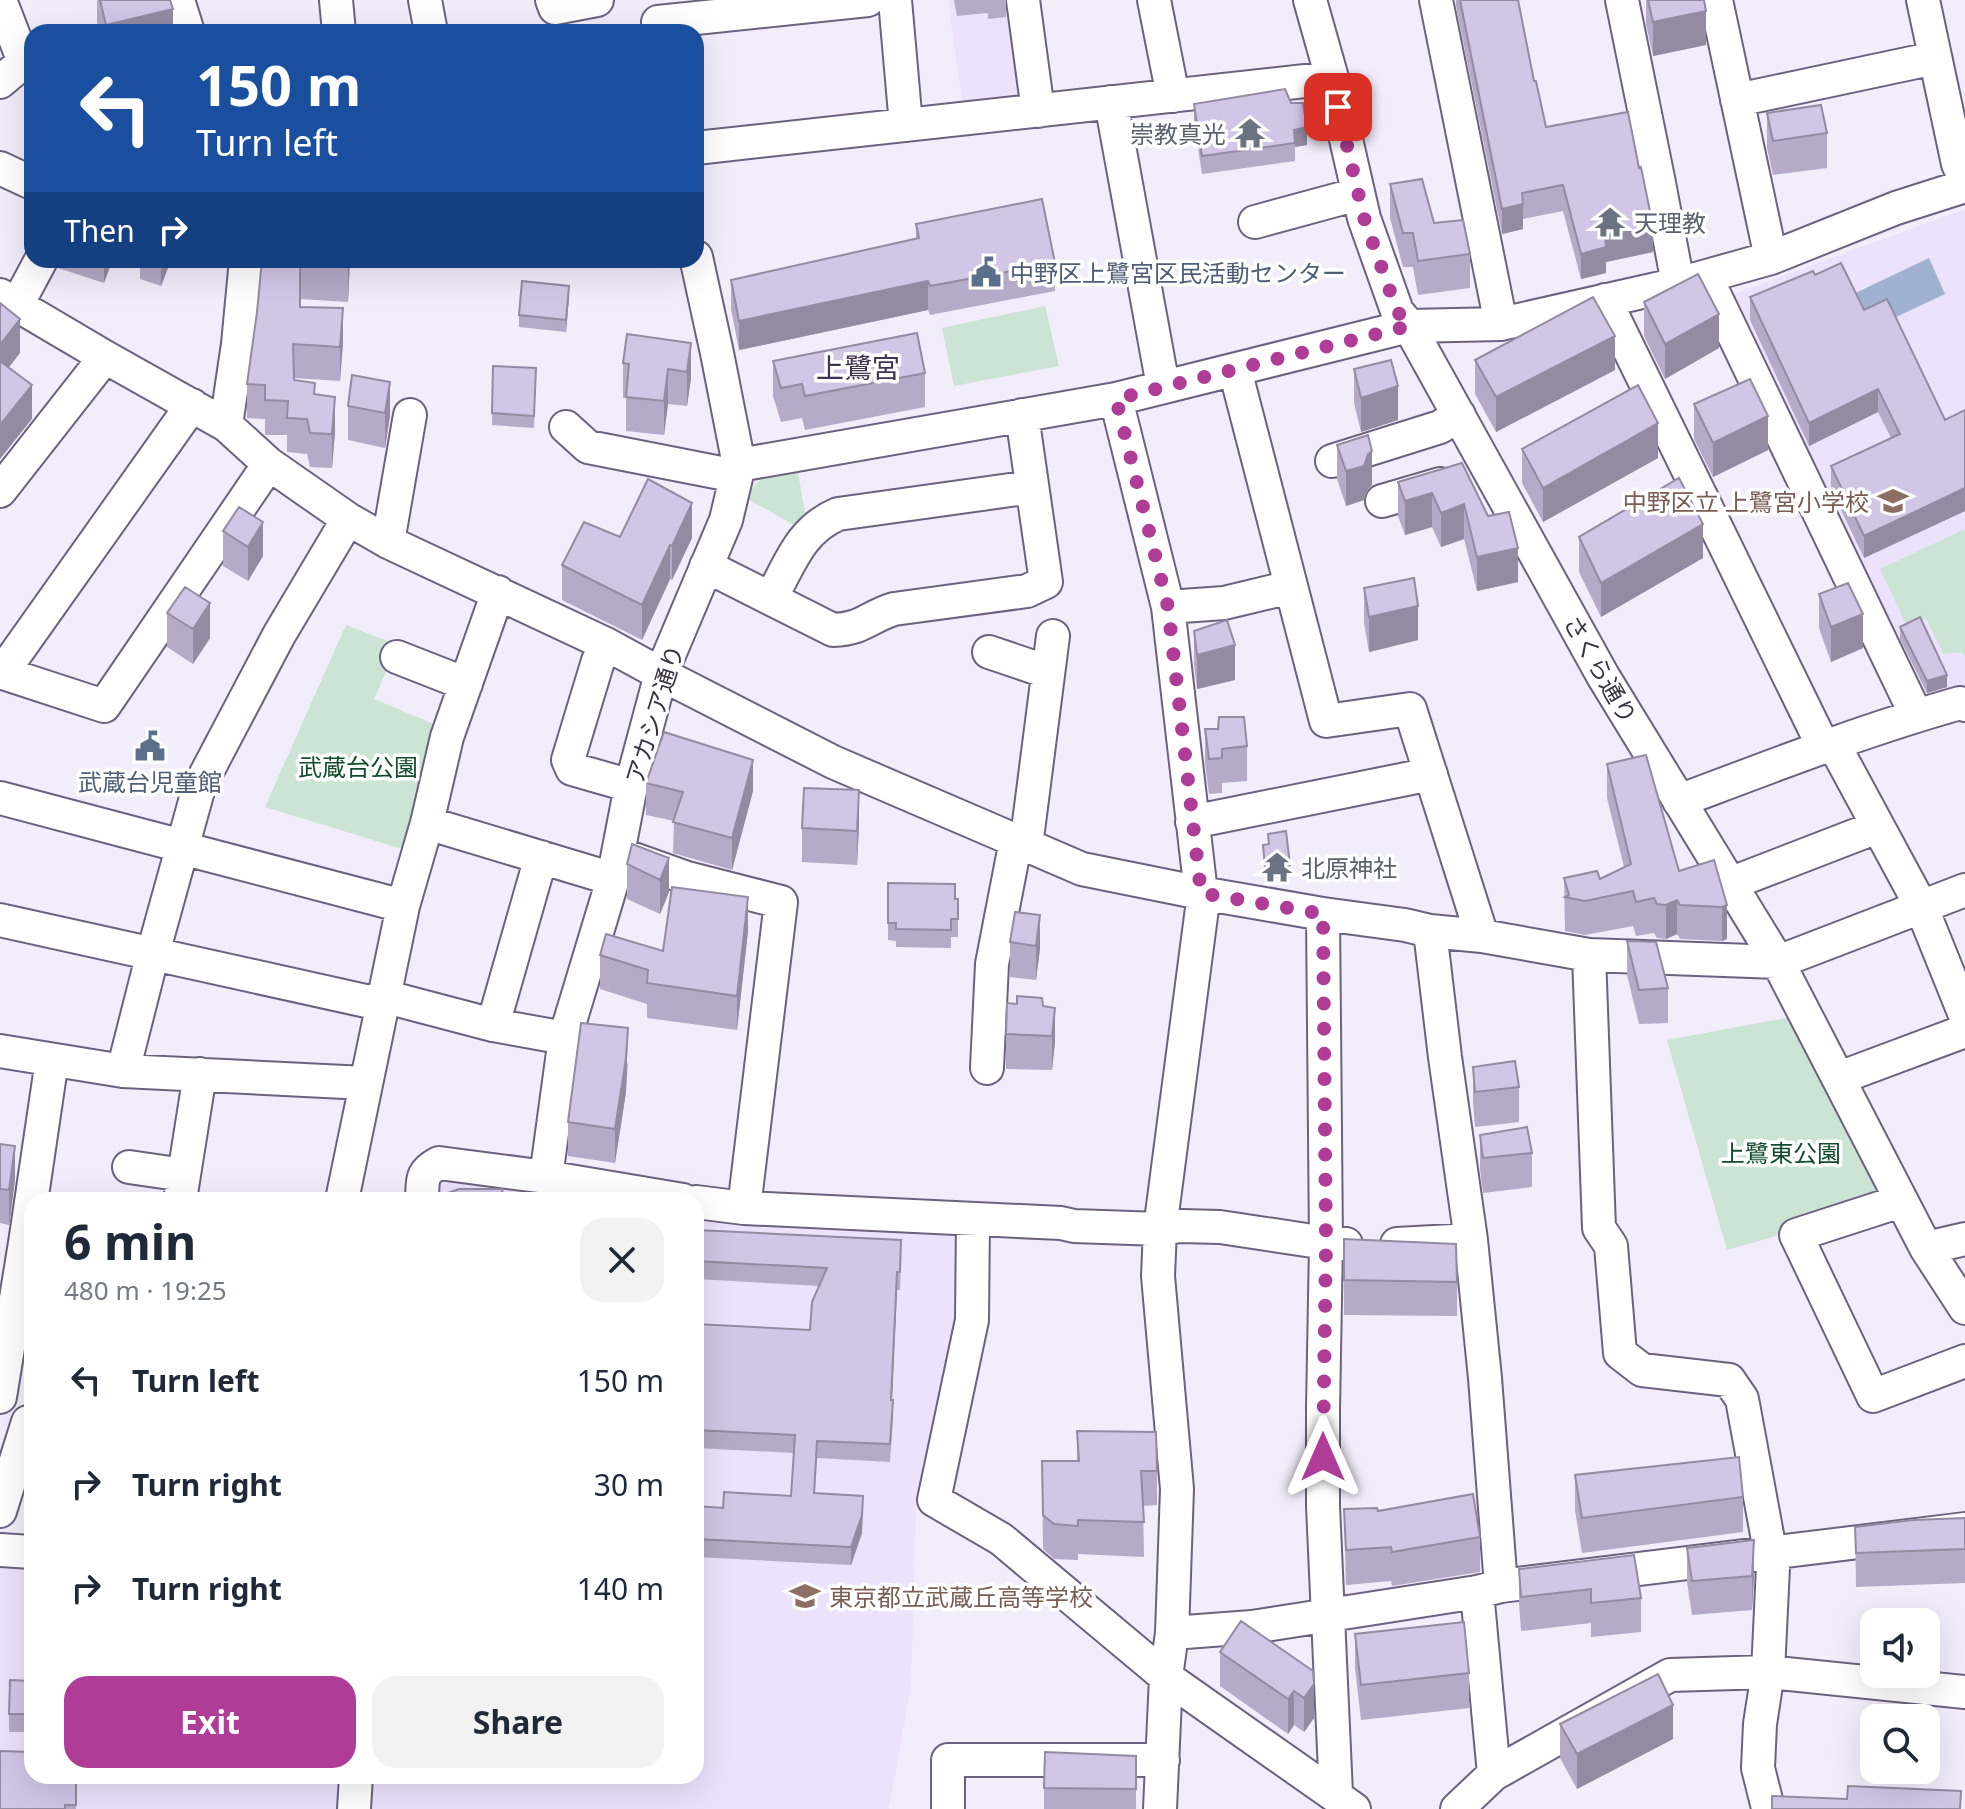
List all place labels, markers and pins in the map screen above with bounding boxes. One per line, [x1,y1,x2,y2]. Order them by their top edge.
pin [1304,73,1372,141]
temple icon: 崇教真光 [1233,116,1267,150]
place label: 崇教真光 [1130,117,1226,150]
temple icon: 天理教 [1593,205,1627,239]
place label: 天理教 [1634,206,1706,239]
public building icon: 中野区上鷺宮区民活動センター [969,255,1003,289]
place label: 中野区上鷺宮区民活動センター [1010,256,1346,289]
school or university icon: 中野区立 上鷺宮小学校 [1876,484,1910,518]
place label: 中野区立 上鷺宮小学校 [1623,485,1869,518]
public building icon: 武蔵台児童館 [133,729,167,763]
place label: 武蔵台児童館 [78,765,222,798]
temple icon: 北原神社 [1260,850,1294,884]
place label: 北原神社 [1301,851,1397,884]
school or university icon: 東京都立武蔵丘高等学校 [788,1579,822,1613]
place label: 東京都立武蔵丘高等学校 [829,1580,1093,1613]

